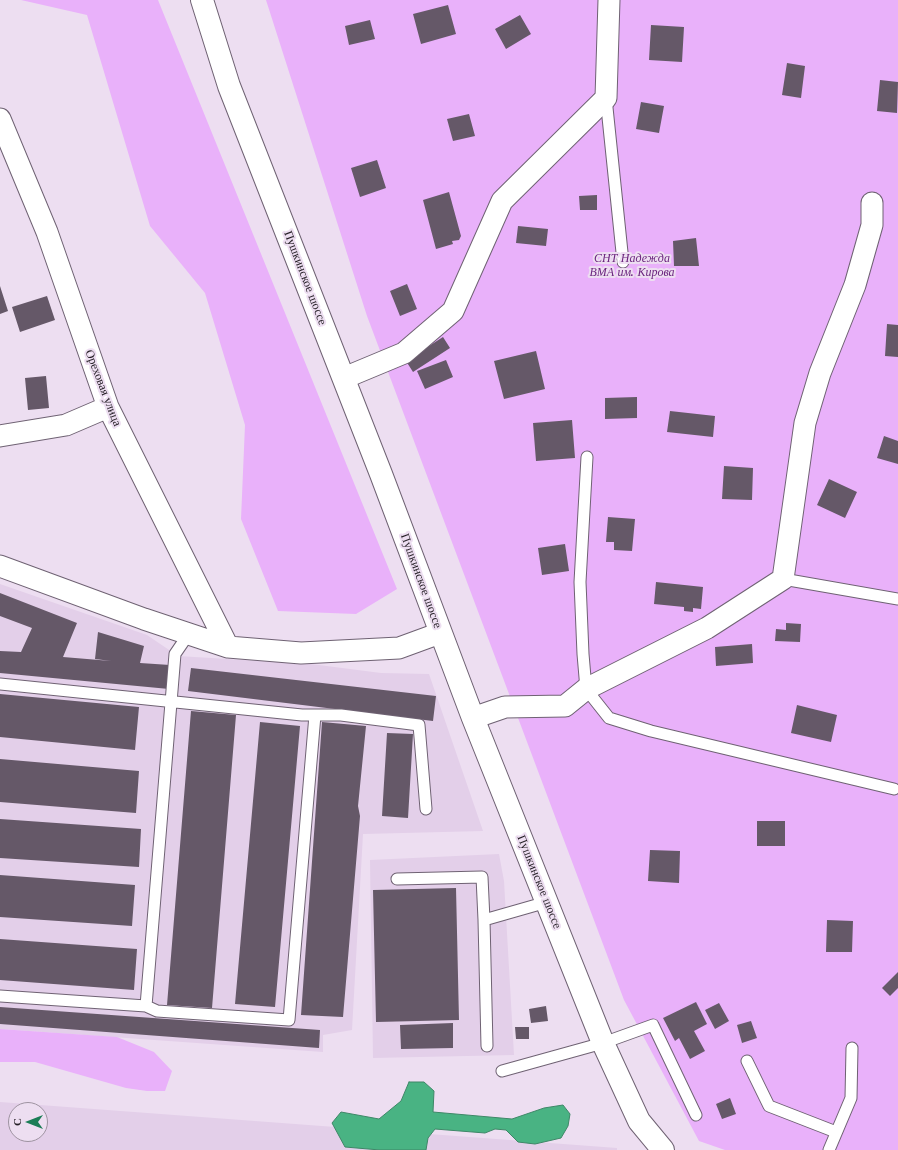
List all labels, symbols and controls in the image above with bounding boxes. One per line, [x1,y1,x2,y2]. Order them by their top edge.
street label: Пушкинское шоссе [280,229,330,327]
park label: СНТ Надежда ВМА им. Кирова [589,252,675,280]
street label: Ореховая улица [82,348,124,428]
street label: Пушкинское шоссе [397,532,445,630]
street label: Пушкинское шоссе [514,833,564,931]
north arrow [8,1102,48,1142]
text: С [10,1118,24,1126]

